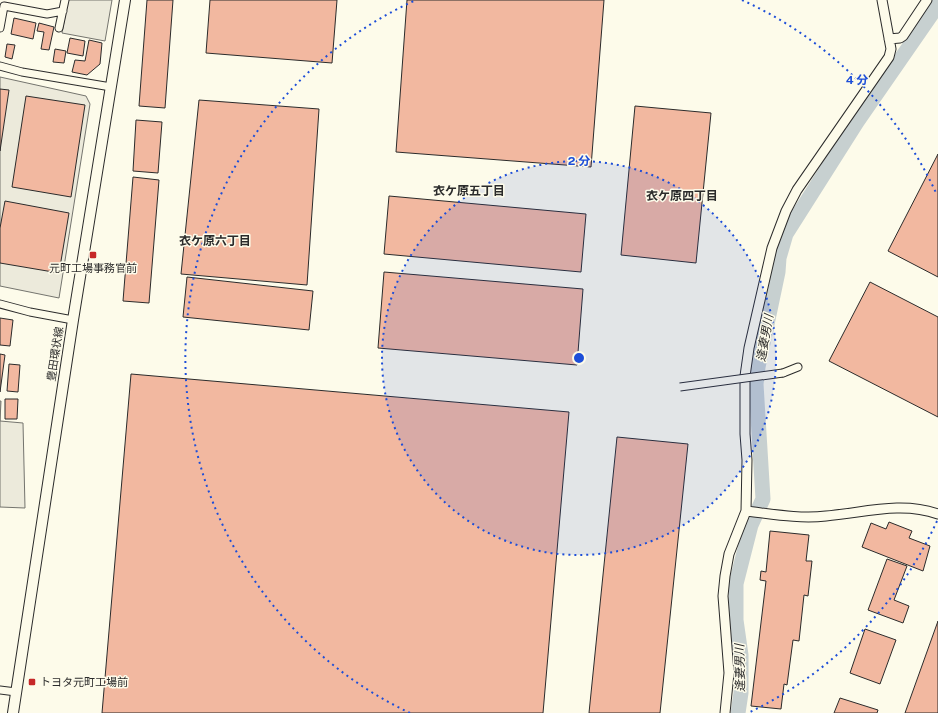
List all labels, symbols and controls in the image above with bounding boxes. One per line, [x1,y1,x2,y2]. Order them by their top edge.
text: 4 分 [846,73,868,87]
text: 2 分 [568,154,590,168]
district label: 衣ケ原五丁目 [433,184,505,198]
district label: 衣ケ原四丁目 [646,189,718,203]
district label: 衣ケ原六丁目 [179,234,251,248]
marker: 元町工場事務官前 [88,250,98,260]
place label: 元町工場事務官前 [49,262,137,274]
water label: 逢妻男川 [754,311,776,363]
street label: 豊田環状線 [45,326,65,382]
centre of rings [572,351,586,365]
water label: 逢妻男川 [733,642,747,692]
place label: トヨタ元町工場前 [40,676,128,688]
marker: トヨタ元町工場前 [27,677,37,687]

